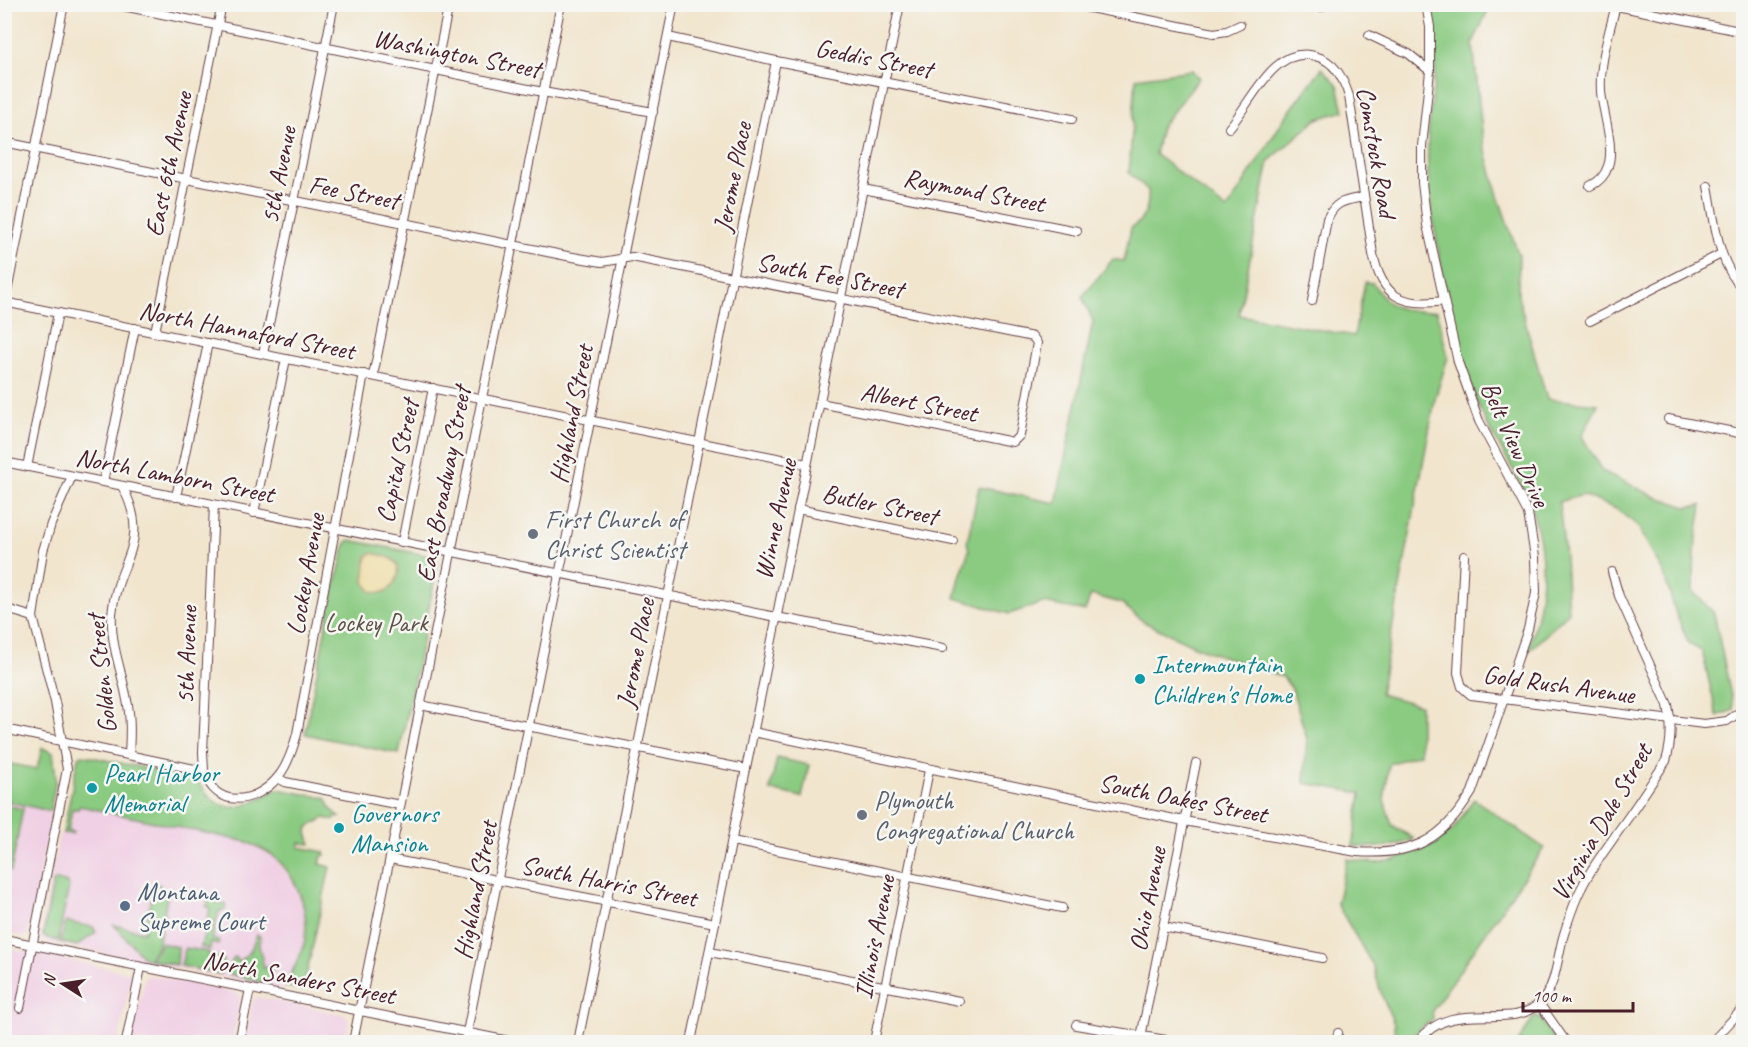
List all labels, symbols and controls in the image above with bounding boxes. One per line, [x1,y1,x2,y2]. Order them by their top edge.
street label: Washington Street [371,21,546,86]
street label: Geddis Street [813,31,938,87]
street label: Comstock Road [1349,84,1405,224]
street label: East 6th Avenue [137,87,200,240]
street label: Jerome Place [705,118,760,237]
street label: 5th Avenue [253,122,304,226]
street label: Raymond Street [901,161,1049,221]
street label: Fee Street [306,168,405,218]
street label: South Fee Street [754,245,909,307]
street label: North Hannaford Street [136,293,360,368]
street label: Highland Street [542,340,601,486]
street label: Albert Street [858,375,982,430]
street label: Belt View Drive [1473,376,1558,513]
street label: East Broadway Street [408,380,479,585]
street label: Capital Street [368,393,427,526]
street label: North Lamborn Street [73,440,279,511]
street label: Winne Avenue [747,454,805,582]
street label: Butler Street [819,476,944,533]
place label: First Church of Christ Scientist [545,503,689,566]
street label: Lockey Avenue [279,509,333,637]
marker: First Church of Christ Scientist [526,527,540,541]
street label: Jerome Place [608,594,663,713]
street label: 5th Avenue [168,604,205,705]
park label: Lockey Park [324,606,429,639]
street label: Golden Street [78,609,124,735]
place label: Intermountain Children's Home [1152,648,1293,711]
street label: Gold Rush Avenue [1481,658,1638,712]
marker: Intermountain Children's Home [1133,672,1147,686]
street label: Virginia Dale Street [1543,736,1661,907]
place label: Pearl Harbor Memorial [104,757,221,820]
street label: South Oakes Street [1096,766,1272,831]
marker: Pearl Harbor Memorial [85,781,99,795]
place label: Plymouth Congregational Church [874,784,1075,847]
place label: Governors Mansion [351,797,441,860]
marker: Plymouth Congregational Church [855,808,869,822]
street label: Highland Street [446,816,505,962]
marker: Governors Mansion [332,821,346,835]
street label: Ohio Avenue [1121,843,1174,954]
street label: South Harris Street [518,848,702,915]
street label: Illinois Avenue [846,871,903,1002]
place label: Montana Supreme Court [137,875,267,938]
marker: Montana Supreme Court [118,899,132,913]
street label: North Sanders Street [200,943,400,1013]
north arrow [33,954,93,1014]
text: N [38,971,61,988]
scale bar [1523,975,1632,1013]
text: 100 m [1532,985,1573,1007]

